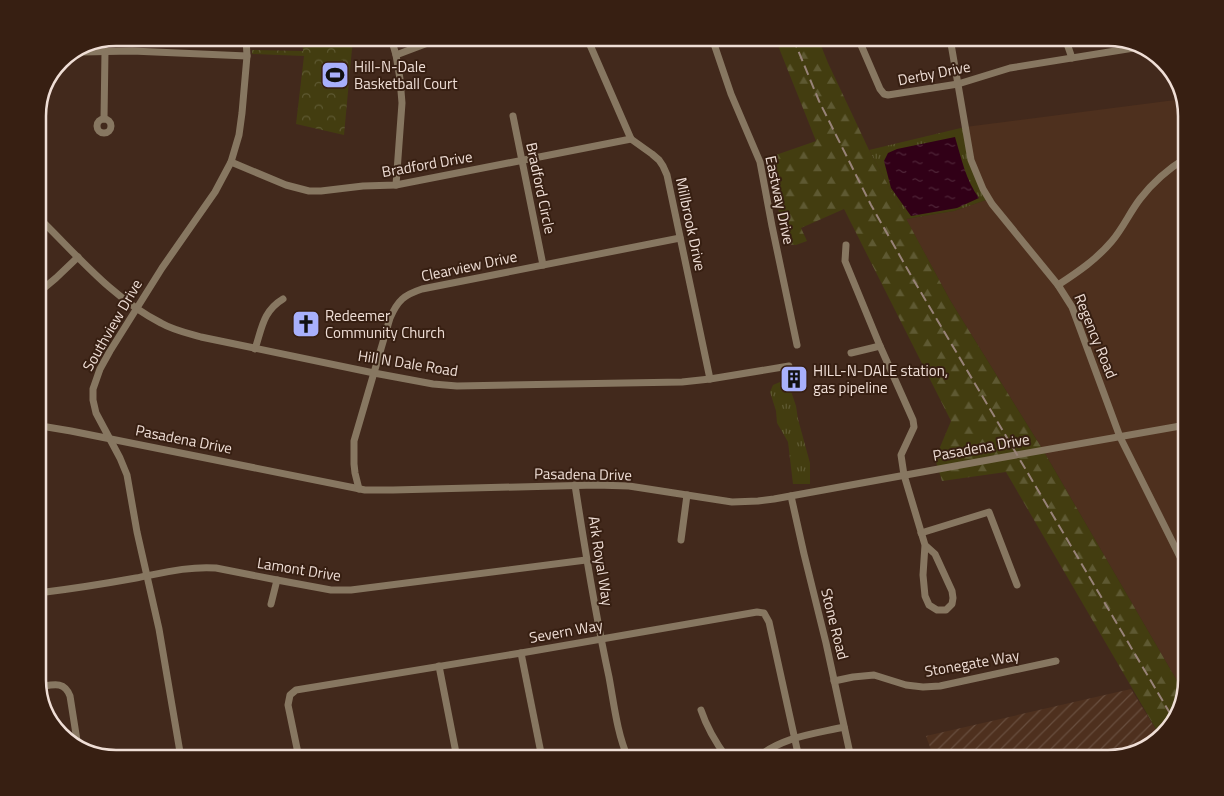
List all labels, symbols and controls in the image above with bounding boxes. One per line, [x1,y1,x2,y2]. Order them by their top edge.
place label: Hill-N-Dale Basketball Court [354,55,458,95]
street label: Derby Drive [896,55,972,91]
sports icon: Hill-N-Dale Basketball Court [320,60,350,90]
street label: Bradford Circle [520,140,562,236]
street label: Bradford Drive [380,145,474,183]
street label: Eastway Drive [759,153,801,247]
street label: Millbrook Drive [670,175,712,273]
street label: Clearview Drive [419,245,519,287]
street label: Southview Drive [76,275,148,375]
street label: Regency Road [1069,290,1123,382]
place label: Redeemer Community Church [325,304,445,344]
church icon: Redeemer Community Church [291,309,321,339]
street label: Hill N Dale Road [356,344,460,382]
place label: HILL-N-DALE station, gas pipeline [813,359,948,399]
building icon: HILL-N-DALE station, gas pipeline [779,364,809,394]
street label: Pasadena Drive [134,418,234,460]
street label: Pasadena Drive [931,427,1031,467]
street label: Pasadena Drive [534,462,632,486]
street label: Ark Royal Way [583,514,619,608]
street label: Lamont Drive [255,551,343,587]
street label: Stone Road [815,586,855,662]
street label: Severn Way [527,613,605,649]
street label: Stonegate Way [923,643,1021,683]

